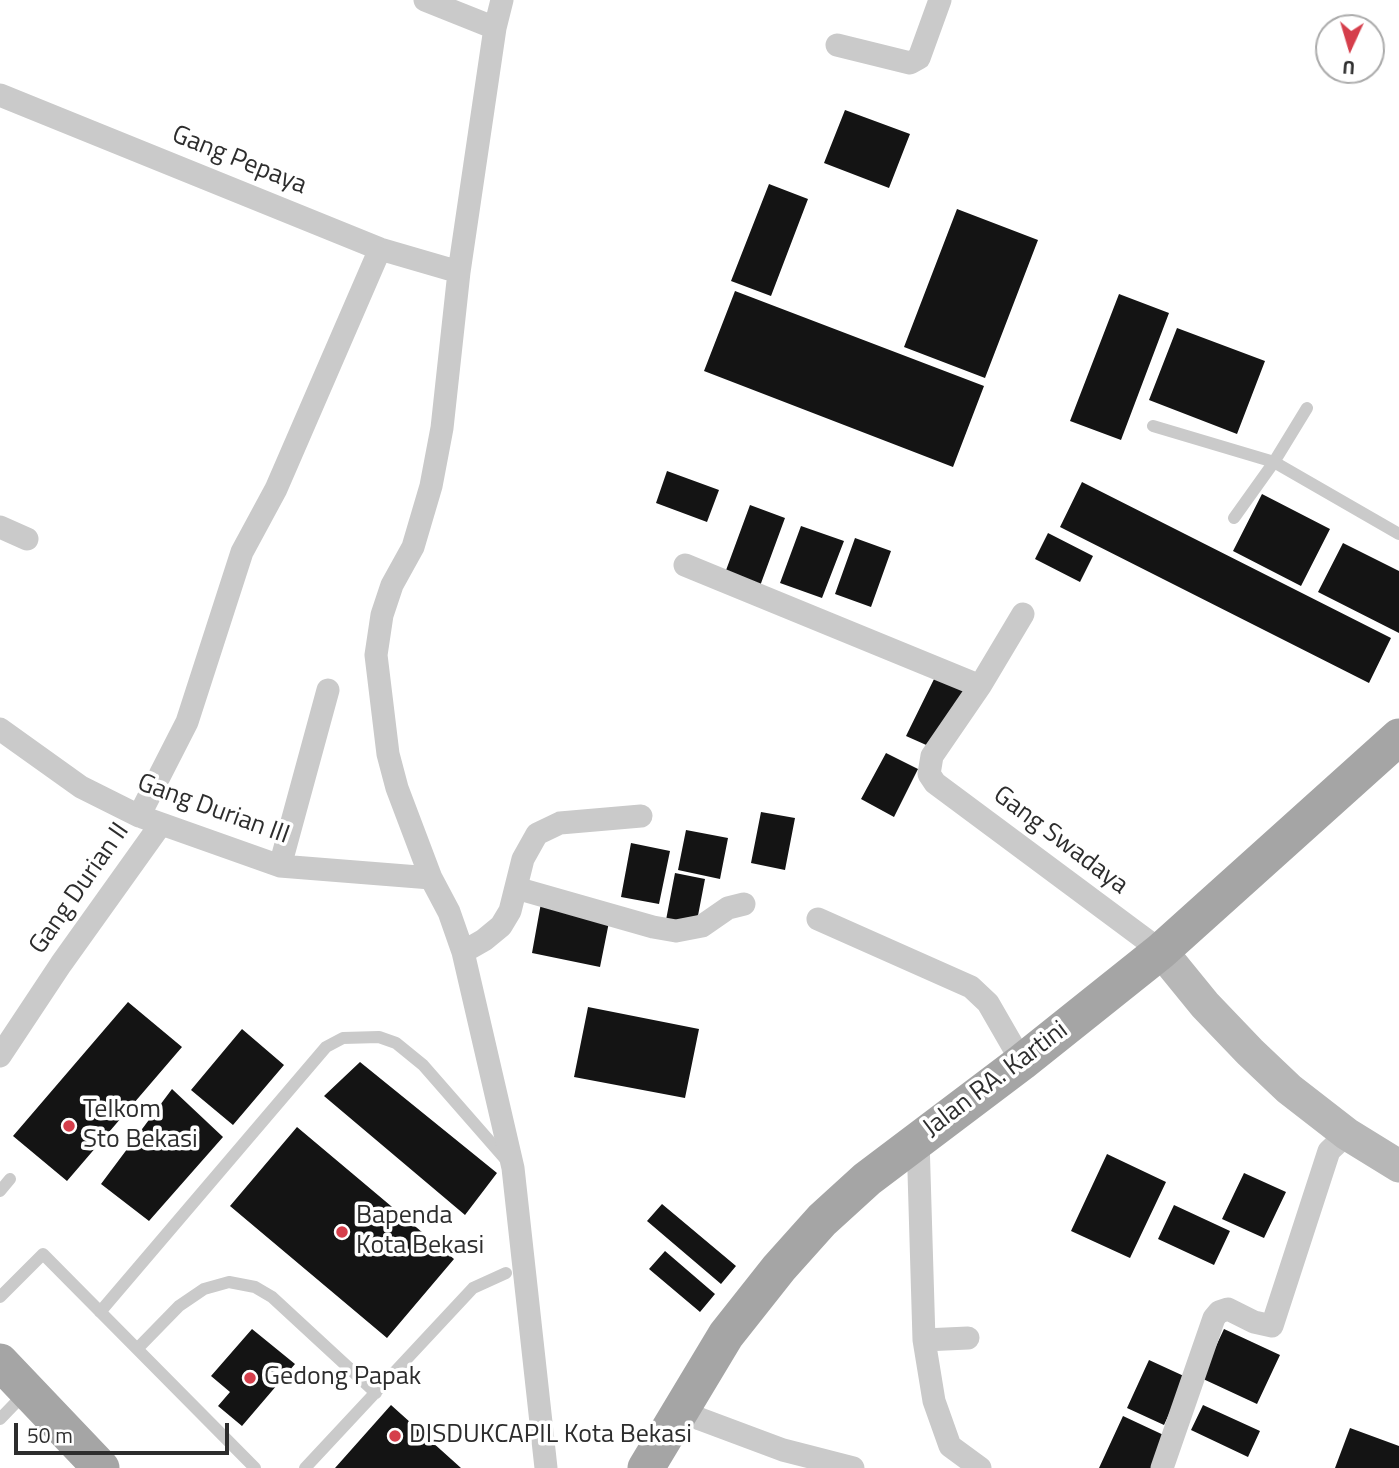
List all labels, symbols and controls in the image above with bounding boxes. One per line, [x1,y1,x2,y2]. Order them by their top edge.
north arrow [1315,14,1385,84]
text: U [1341,54,1356,83]
street label: Gang Pepaya [167,120,311,202]
street label: Gang Durian III [133,768,293,852]
street label: Gang Swadaya [986,780,1134,902]
street label: Gang Durian II [23,817,137,961]
street label: Jalan RA. Kartini [917,1015,1075,1145]
place label: Telkom Sto Bekasi [83,1095,198,1156]
marker: Telkom Sto Bekasi [61,1118,77,1134]
place label: Bapenda Kota Bekasi [356,1201,484,1262]
marker: Bapenda Kota Bekasi [334,1224,350,1240]
place label: Gedong Papak [264,1362,421,1394]
marker: Gedong Papak [242,1370,258,1386]
scale bar [18,1408,233,1452]
text: 50 m [27,1419,73,1451]
place label: DISDUKCAPIL Kota Bekasi [409,1420,692,1452]
marker: DISDUKCAPIL Kota Bekasi [387,1428,403,1444]

